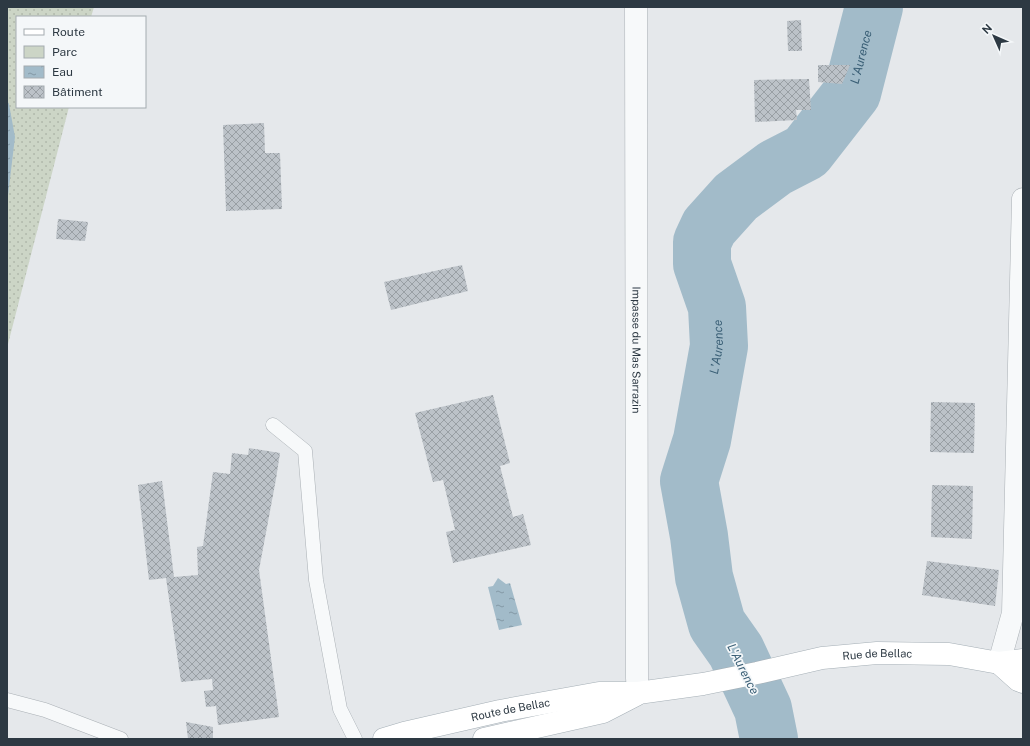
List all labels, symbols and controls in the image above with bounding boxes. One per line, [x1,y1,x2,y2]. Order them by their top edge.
legend [16,16,146,108]
north arrow [974,16,1014,56]
text: N [980,22,994,36]
text: Route [52,25,85,39]
water label: L'Aurence [848,28,875,85]
text: Parc [52,45,77,59]
text: Eau [52,65,73,79]
text: Bâtiment [52,85,103,99]
street label: Impasse du Mas Sarrazin [630,286,643,414]
water label: L'Aurence [707,319,726,375]
water label: L'Aurence [724,641,762,697]
street label: Rue de Bellac [842,647,912,662]
street label: Route de Bellac [470,696,551,723]

